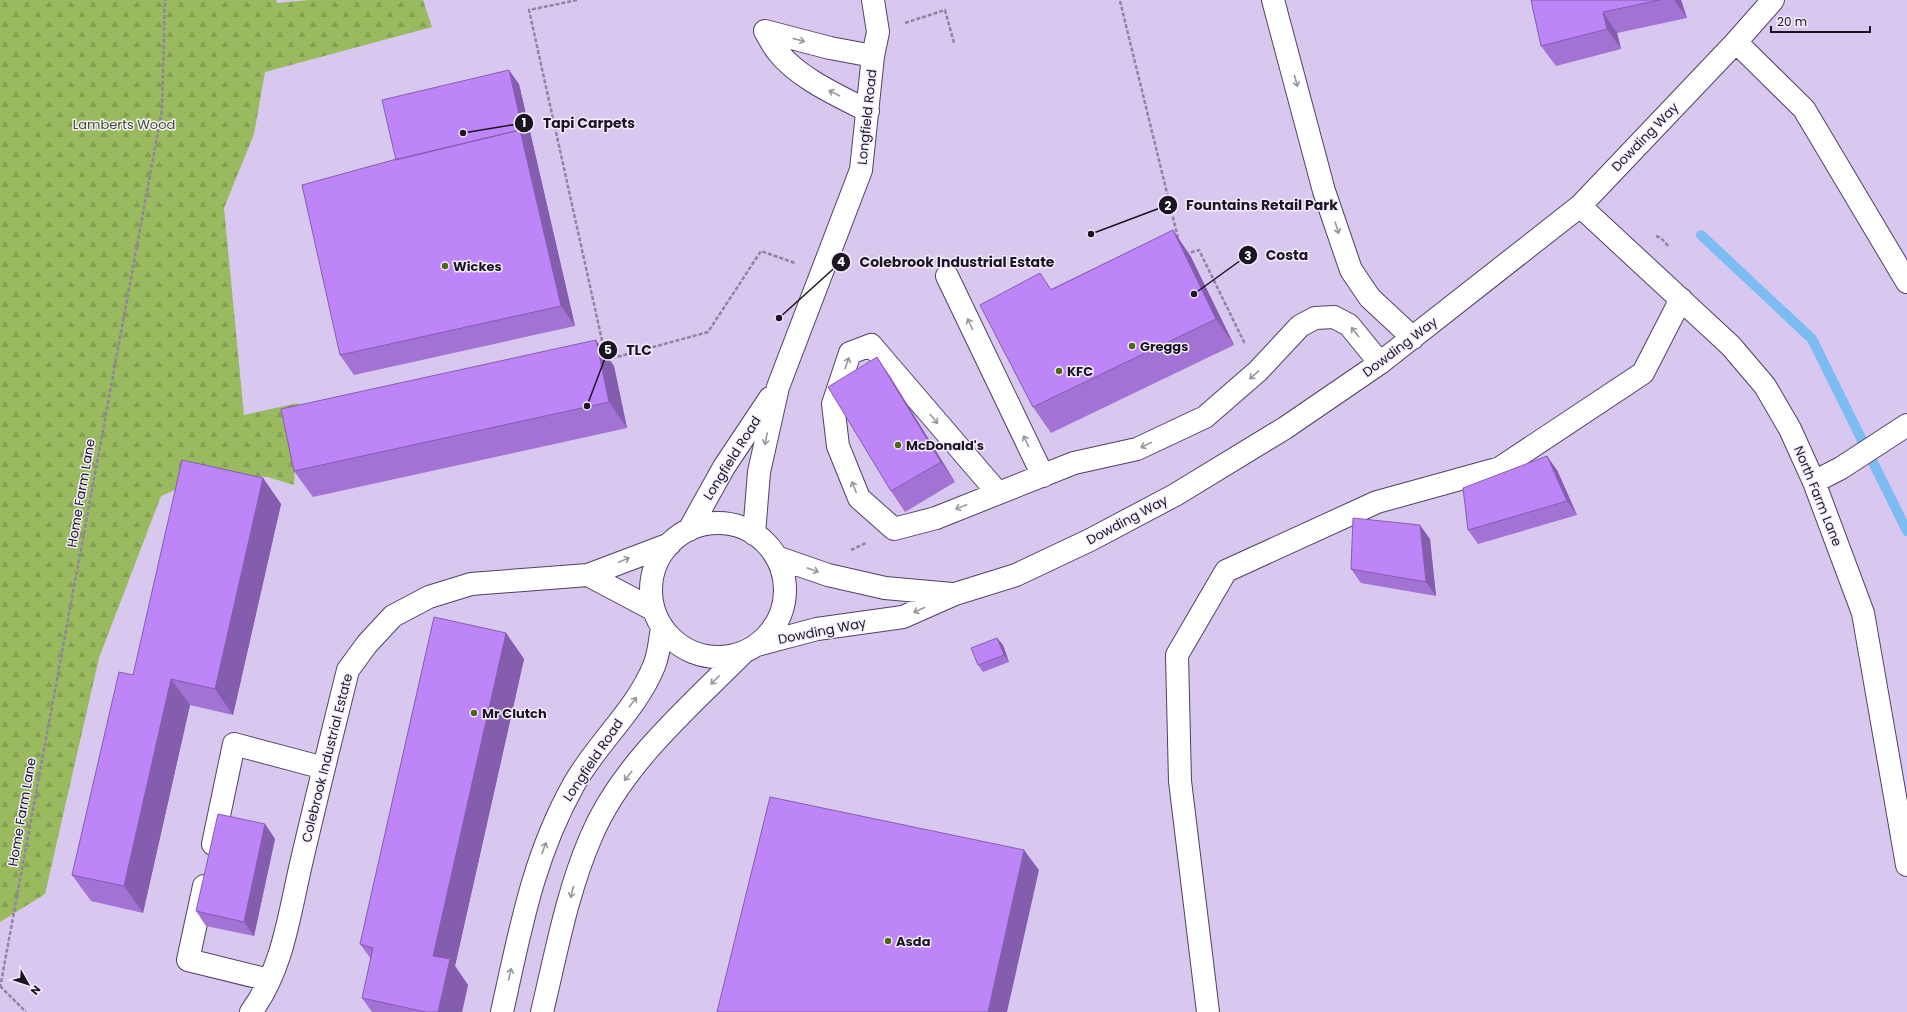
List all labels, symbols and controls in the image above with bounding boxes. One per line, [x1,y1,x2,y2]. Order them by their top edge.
scale bar [1771,8,1870,34]
text: 20 m [1777,13,1807,30]
one-way arrow [792,37,805,44]
street label: Longfield Road [853,68,881,166]
one-way arrow [1293,75,1300,88]
one-way arrow [828,89,840,96]
street label: Dowding Way [1607,98,1683,176]
callout: Tapi Carpets [514,110,643,136]
text: Tapi Carpets [543,113,635,133]
text: 1 [522,114,526,131]
park label: Lamberts Wood [73,115,175,134]
callout: Fountains Retail Park [1158,192,1346,218]
text: Fountains Retail Park [1186,195,1338,215]
text: 2 [1165,197,1172,214]
one-way arrow [1333,222,1341,234]
callout: Costa [1238,242,1316,268]
text: Costa [1266,245,1308,265]
text: 3 [1244,247,1252,264]
callout: Colebrook Industrial Estate [831,249,1062,275]
text: Colebrook Industrial Estate [860,252,1055,272]
text: 4 [837,253,845,270]
place label: Wickes [453,257,502,276]
marker: Wickes [440,261,450,271]
street label: Dowding Way [1359,312,1442,382]
one-way arrow [966,318,973,330]
one-way arrow [1351,327,1360,338]
callout: TLC [598,337,660,363]
place label: Greggs [1140,337,1188,356]
text: TLC [626,340,652,360]
text: 5 [604,341,612,358]
marker: Greggs [1127,341,1137,351]
one-way arrow [844,356,851,369]
place label: KFC [1067,362,1093,381]
marker: KFC [1054,366,1064,376]
one-way arrow [1248,370,1259,379]
street label: Longfield Road [699,412,765,504]
one-way arrow [929,414,938,425]
one-way arrow [762,432,770,445]
one-way arrow [1022,435,1030,447]
place label: McDonald's [906,436,984,455]
street label: Home Farm Lane [62,437,100,549]
marker: McDonald's [893,440,903,450]
one-way arrow [1140,442,1152,449]
street label: North Farm Lane [1789,443,1847,549]
one-way arrow [850,482,858,494]
street label: Dowding Way [1083,490,1172,549]
one-way arrow [956,504,968,512]
one-way arrow [618,556,630,563]
one-way arrow [806,566,818,574]
one-way arrow [914,607,926,614]
street label: Dowding Way [776,613,868,649]
street label: Colebrook Industrial Estate [297,672,357,844]
one-way arrow [710,675,720,685]
one-way arrow [629,697,637,708]
place label: Mr Clutch [482,704,547,723]
marker: Mr Clutch [469,708,479,718]
street label: Longfield Road [558,715,628,805]
street label: Home Farm Lane [3,756,41,868]
one-way arrow [623,771,632,782]
one-way arrow [540,843,548,855]
one-way arrow [567,886,575,899]
place label: Asda [896,932,931,951]
marker: Asda [883,936,893,946]
north arrow [8,964,48,1004]
one-way arrow [507,968,515,981]
text: N [27,982,45,999]

